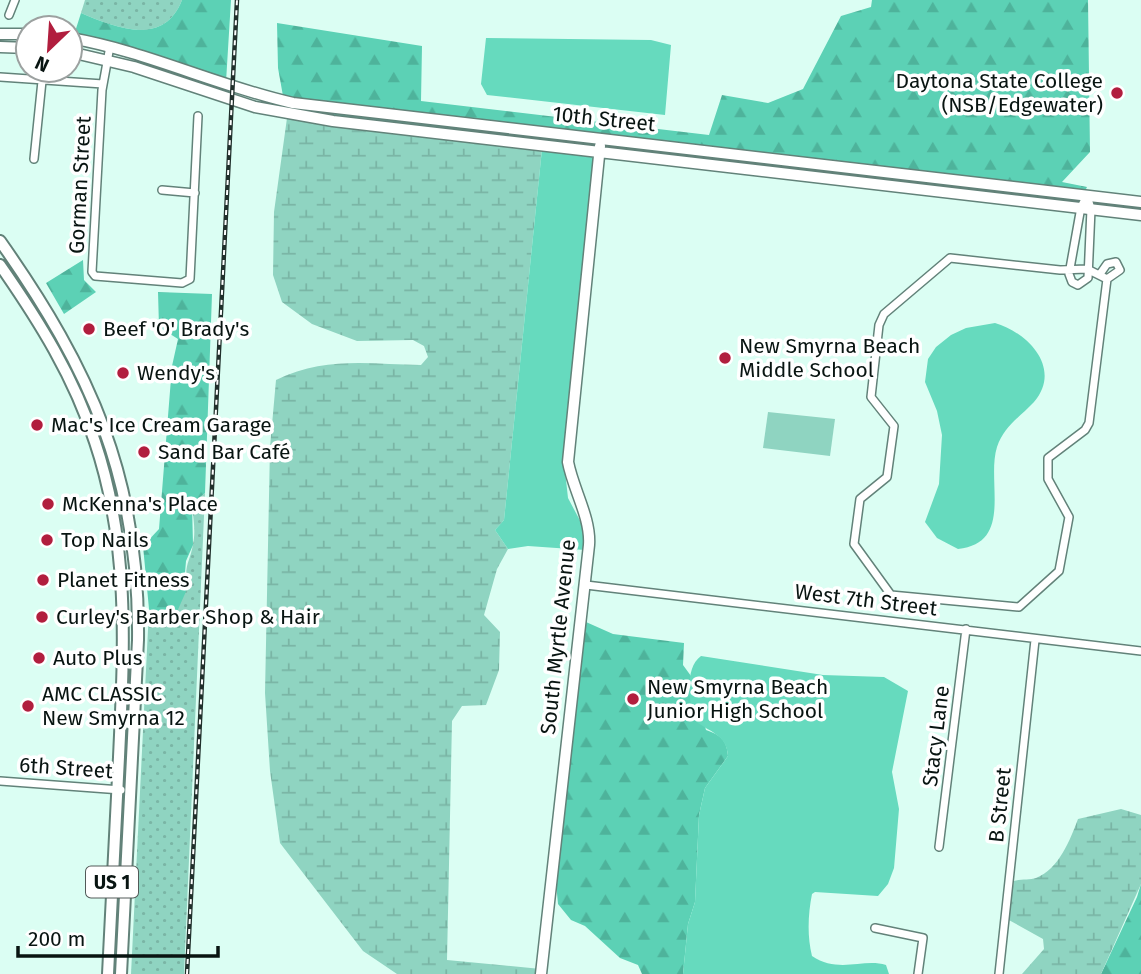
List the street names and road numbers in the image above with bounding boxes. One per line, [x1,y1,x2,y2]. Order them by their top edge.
street label: 10th Street [551,101,657,137]
street label: Gorman Street [63,115,97,255]
street label: South Myrtle Avenue [535,538,581,736]
street label: West 7th Street [793,578,939,622]
street label: Stacy Lane [917,684,955,788]
street label: 6th Street [18,752,114,784]
street label: B Street [983,766,1017,844]
road number: US 1 [86,866,138,898]

